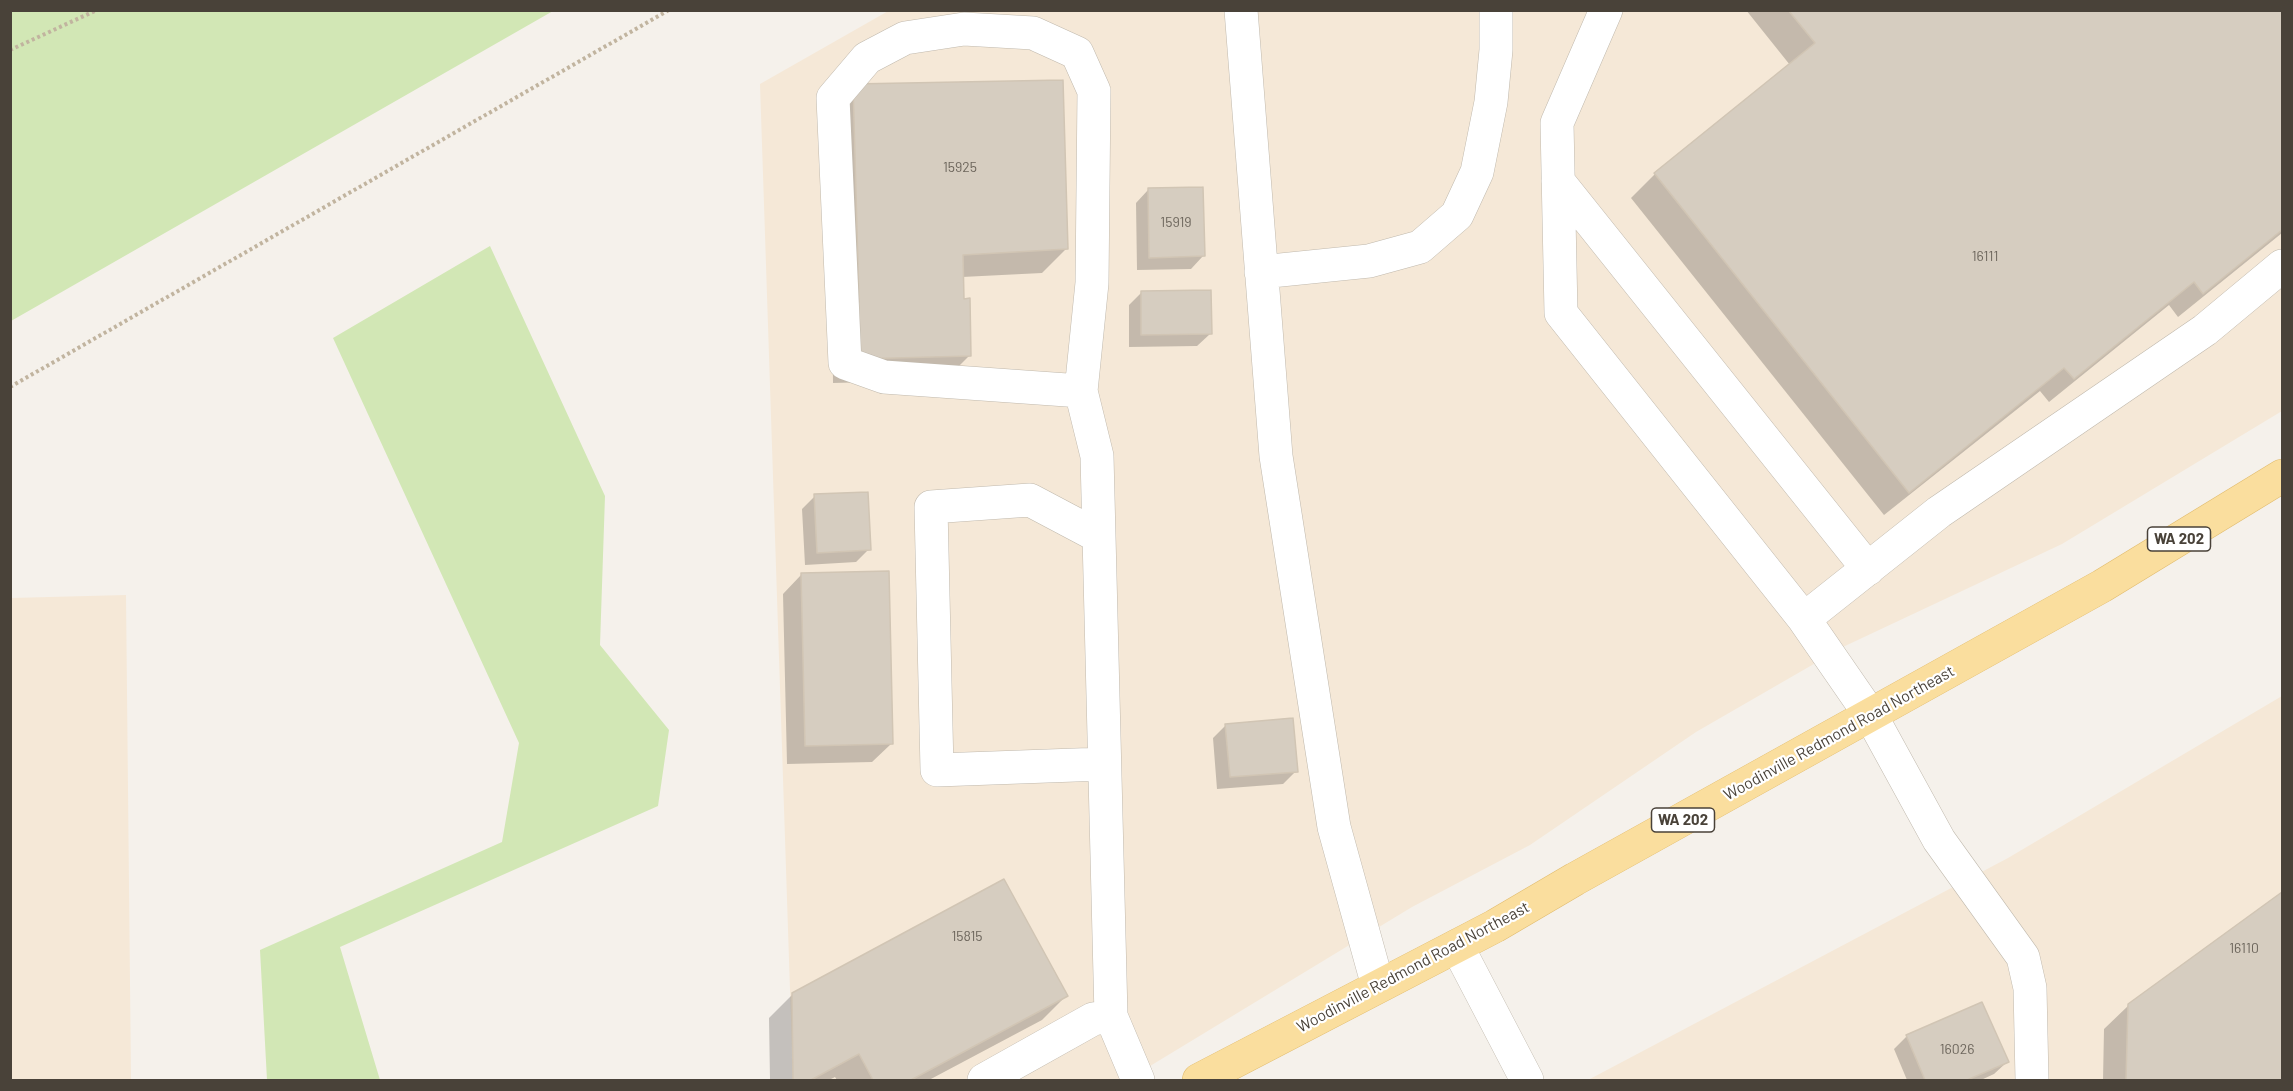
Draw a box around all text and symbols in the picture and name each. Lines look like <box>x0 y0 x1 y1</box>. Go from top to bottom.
house number: 15925 <box>943 159 977 175</box>
house number: 15919 <box>1160 214 1192 230</box>
house number: 16111 <box>1972 248 1998 264</box>
road number: WA 202 <box>2148 527 2210 551</box>
street label: Woodinville Redmond Road Northeast <box>1720 661 1958 805</box>
road number: WA 202 <box>1652 808 1714 832</box>
street label: Woodinville Redmond Road Northeast <box>1293 897 1533 1037</box>
house number: 15815 <box>951 928 983 944</box>
house number: 16110 <box>2229 940 2259 956</box>
house number: 16026 <box>1940 1041 1974 1057</box>

